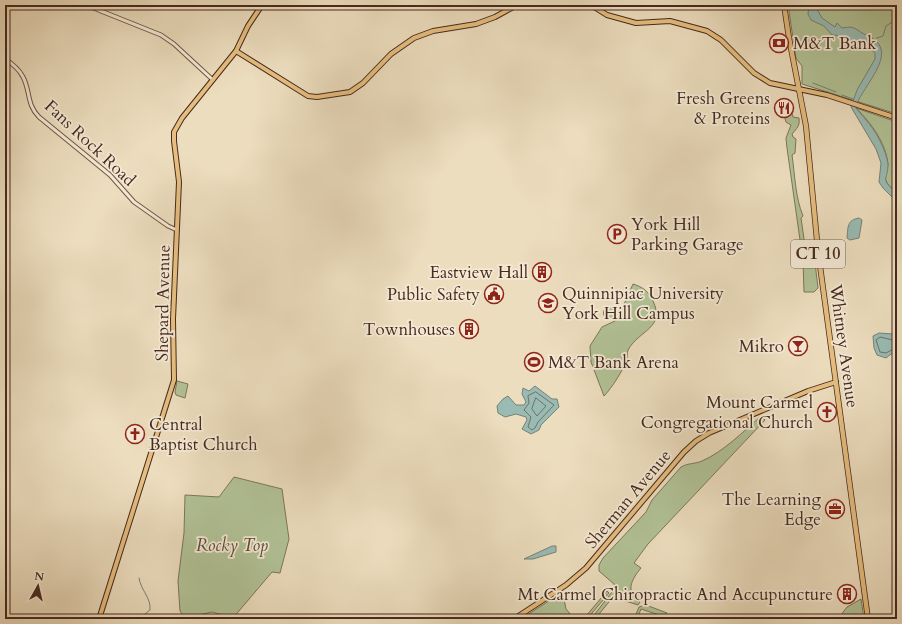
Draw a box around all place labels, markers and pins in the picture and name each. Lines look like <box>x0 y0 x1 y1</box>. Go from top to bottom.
bank icon: M&T Bank <box>768 32 790 54</box>
place label: M&T Bank <box>793 32 877 55</box>
place label: Fresh Greens & Proteins <box>676 87 770 130</box>
restaurant icon: Fresh Greens & Proteins <box>773 97 795 119</box>
place label: York Hill Parking Garage <box>631 213 744 256</box>
parking icon: York Hill Parking Garage <box>606 223 628 245</box>
place label: Eastview Hall <box>430 261 529 284</box>
building icon: Eastview Hall <box>531 261 553 283</box>
place label: Quinnipiac University York Hill Campus <box>562 282 724 325</box>
place label: Public Safety <box>387 283 480 306</box>
public building icon: Public Safety <box>483 283 505 305</box>
school or university icon: Quinnipiac University York Hill Campus <box>537 292 559 314</box>
place label: Townhouses <box>363 318 455 341</box>
building icon: Townhouses <box>458 318 480 340</box>
place label: Mikro <box>739 335 784 358</box>
bar icon: Mikro <box>787 335 809 357</box>
sports icon: M&T Bank Arena <box>523 351 545 373</box>
place label: M&T Bank Arena <box>548 351 680 374</box>
place label: Mount Carmel Congregational Church <box>641 391 814 434</box>
church icon: Mount Carmel Congregational Church <box>816 401 838 423</box>
place label: Central Baptist Church <box>149 413 258 456</box>
church icon: Central Baptist Church <box>124 423 146 445</box>
place label: The Learning Edge <box>722 488 821 531</box>
office icon: The Learning Edge <box>824 498 846 520</box>
place label: Mt Carmel Chiropractic And Accupuncture <box>517 583 833 606</box>
building icon: Mt Carmel Chiropractic And Accupuncture <box>836 583 858 605</box>

